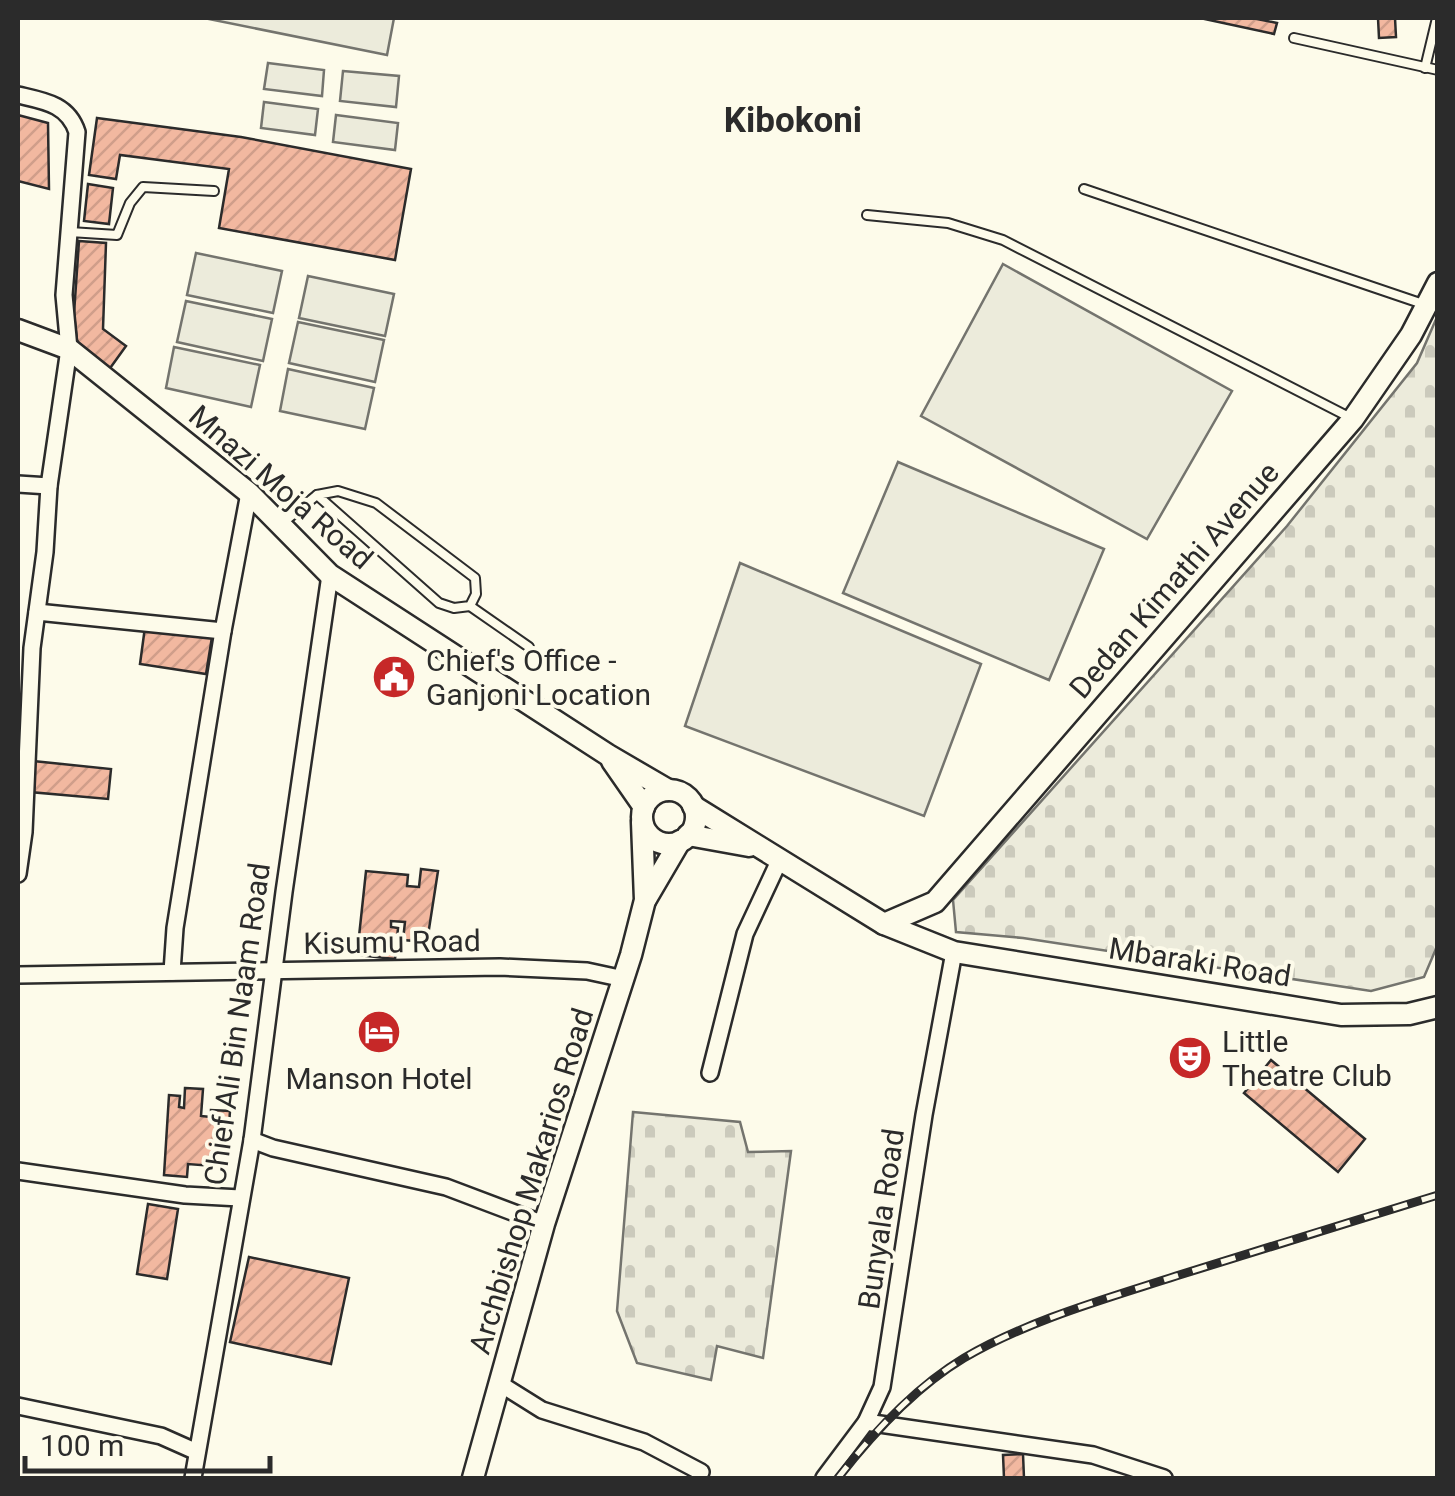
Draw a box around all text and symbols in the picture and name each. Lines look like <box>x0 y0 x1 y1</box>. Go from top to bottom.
district label: Kibokoni <box>724 100 862 141</box>
street label: Mnazi Moja Road <box>182 398 380 576</box>
street label: Dedan Kimathi Avenue <box>1062 455 1286 705</box>
place label: Chief's Office - Ganjoni Location <box>426 643 651 712</box>
public building icon: Chief's Office - Ganjoni Location <box>371 654 417 700</box>
street label: Chief Ali Bin Naam Road <box>197 860 277 1188</box>
street label: Kisumu Road <box>303 923 481 961</box>
street label: Mbaraki Road <box>1106 930 1294 994</box>
street label: Archbishop Makarios Road <box>462 1004 600 1358</box>
hotel icon: Manson Hotel <box>356 1009 402 1055</box>
place label: Little Theatre Club <box>1222 1024 1392 1093</box>
theatre icon: Little Theatre Club <box>1167 1035 1213 1081</box>
place label: Manson Hotel <box>285 1061 473 1096</box>
street label: Bunyala Road <box>851 1126 911 1312</box>
scale bar <box>25 1411 270 1473</box>
text: 100 m <box>40 1428 124 1463</box>

